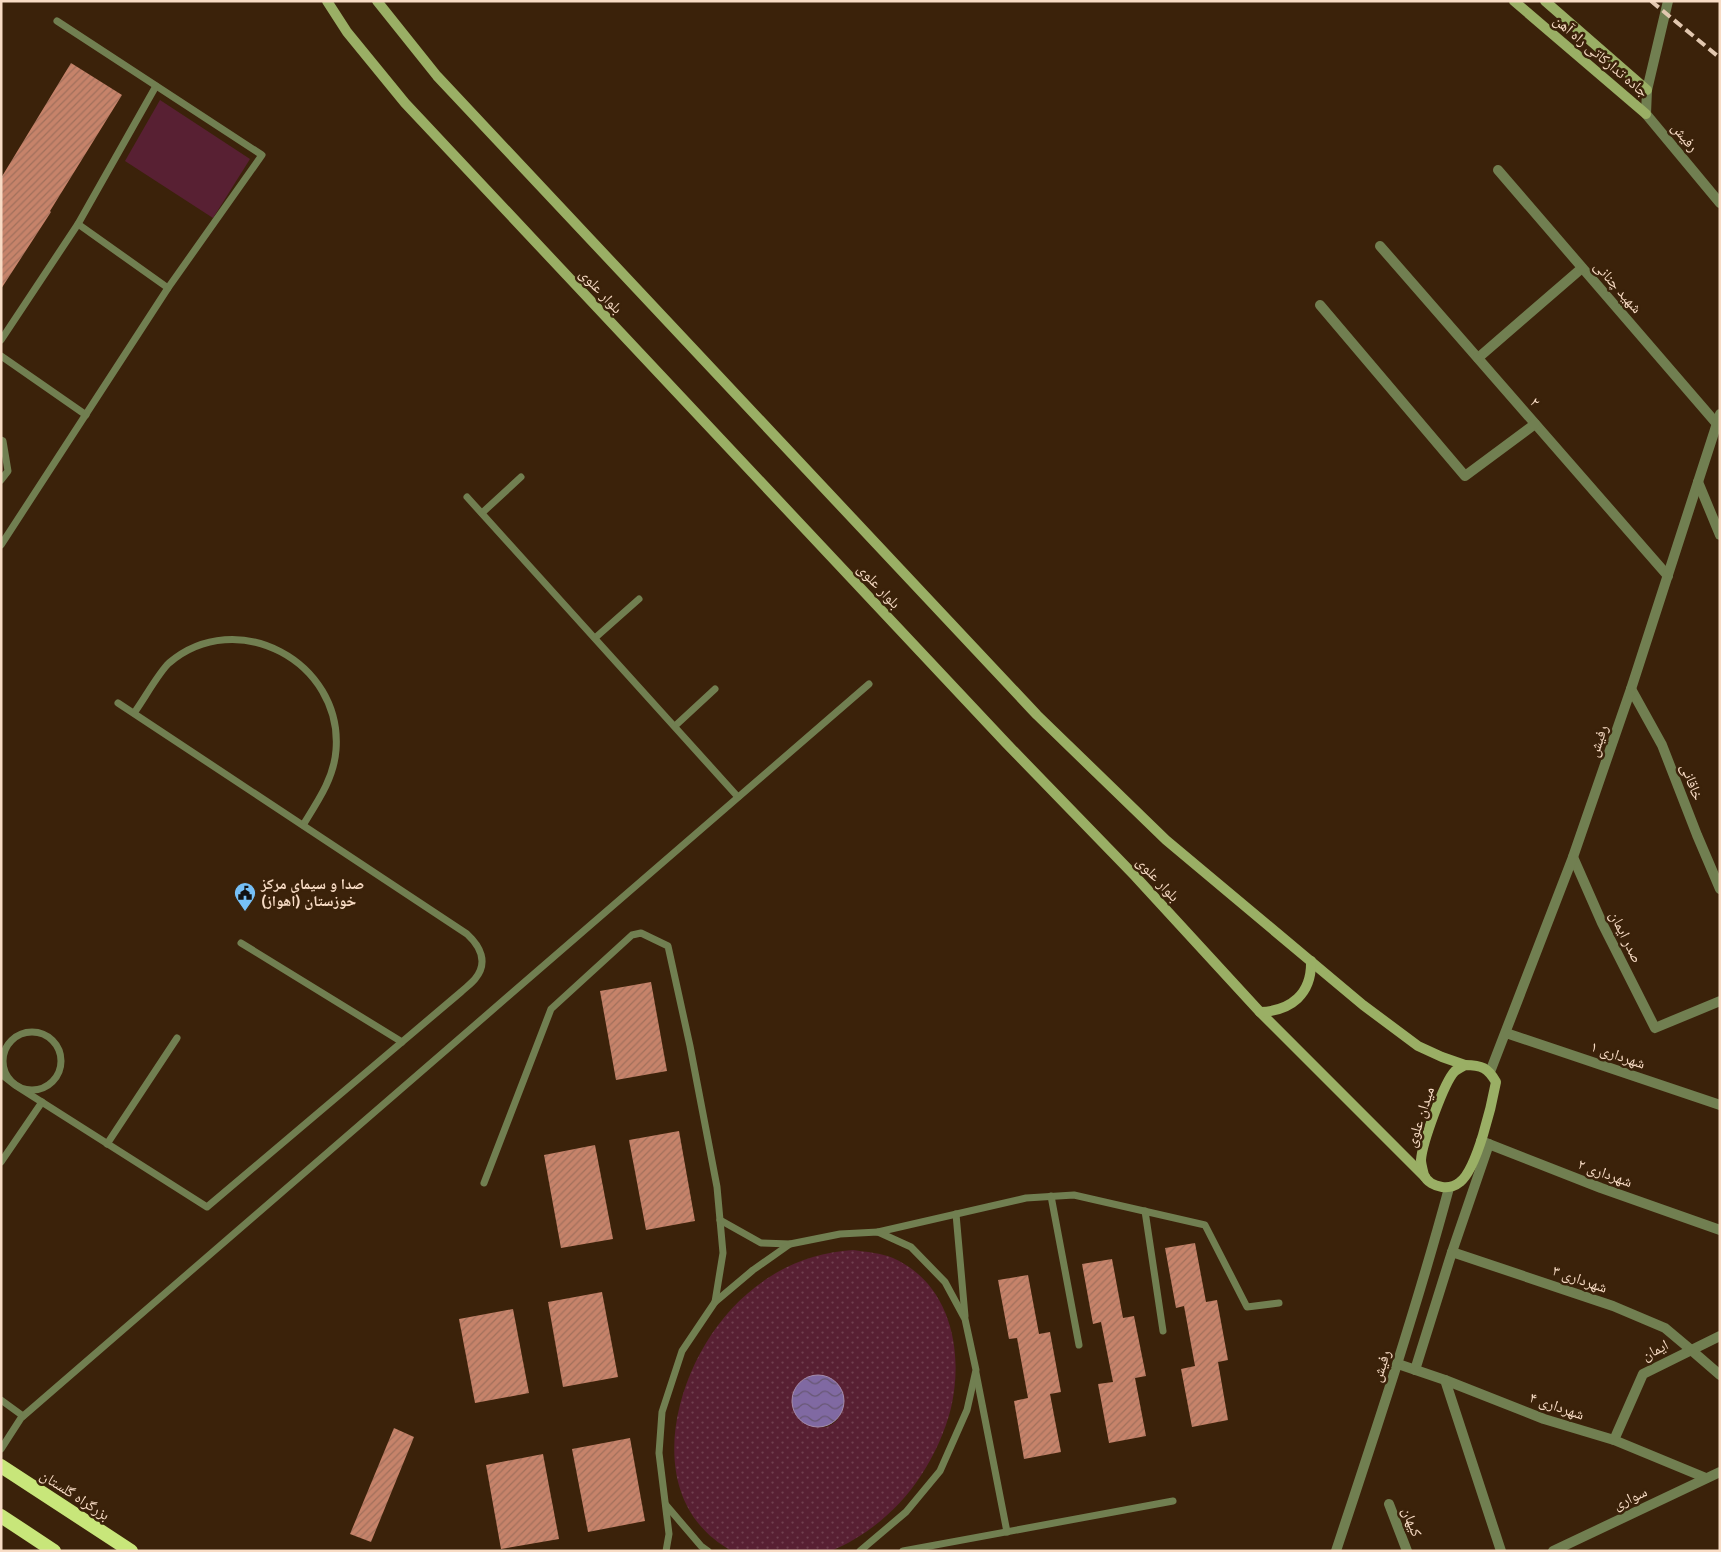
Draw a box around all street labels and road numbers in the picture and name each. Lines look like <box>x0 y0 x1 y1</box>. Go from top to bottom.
street label: جاده تدارکاتی راه آهن <box>1549 11 1653 102</box>
street label: رفیش <box>1667 119 1702 156</box>
street label: شهید چنانی <box>1590 257 1646 318</box>
street label: بلوار علوی <box>575 265 626 318</box>
street label: ۲ <box>1527 394 1544 410</box>
street label: بلوار علوی <box>853 560 904 613</box>
street label: رفیش <box>1584 722 1613 760</box>
street label: خاقانی <box>1676 761 1707 804</box>
street label: بلوار علوی <box>1132 853 1183 906</box>
street label: صدر ایمان <box>1605 908 1646 966</box>
street label: شهرداری ۱ <box>1588 1037 1648 1074</box>
street label: میدان علوی <box>1402 1084 1439 1150</box>
street label: شهرداری ۲ <box>1575 1155 1635 1192</box>
street label: شهرداری ۳ <box>1550 1261 1610 1298</box>
street label: ایمان <box>1639 1336 1672 1365</box>
street label: رفیش <box>1367 1347 1396 1385</box>
street label: شهرداری ۴ <box>1527 1388 1587 1425</box>
street label: بزرگراه گلستان <box>36 1466 113 1525</box>
street label: سواری <box>1610 1482 1650 1515</box>
street label: کیهان <box>1397 1505 1426 1540</box>

